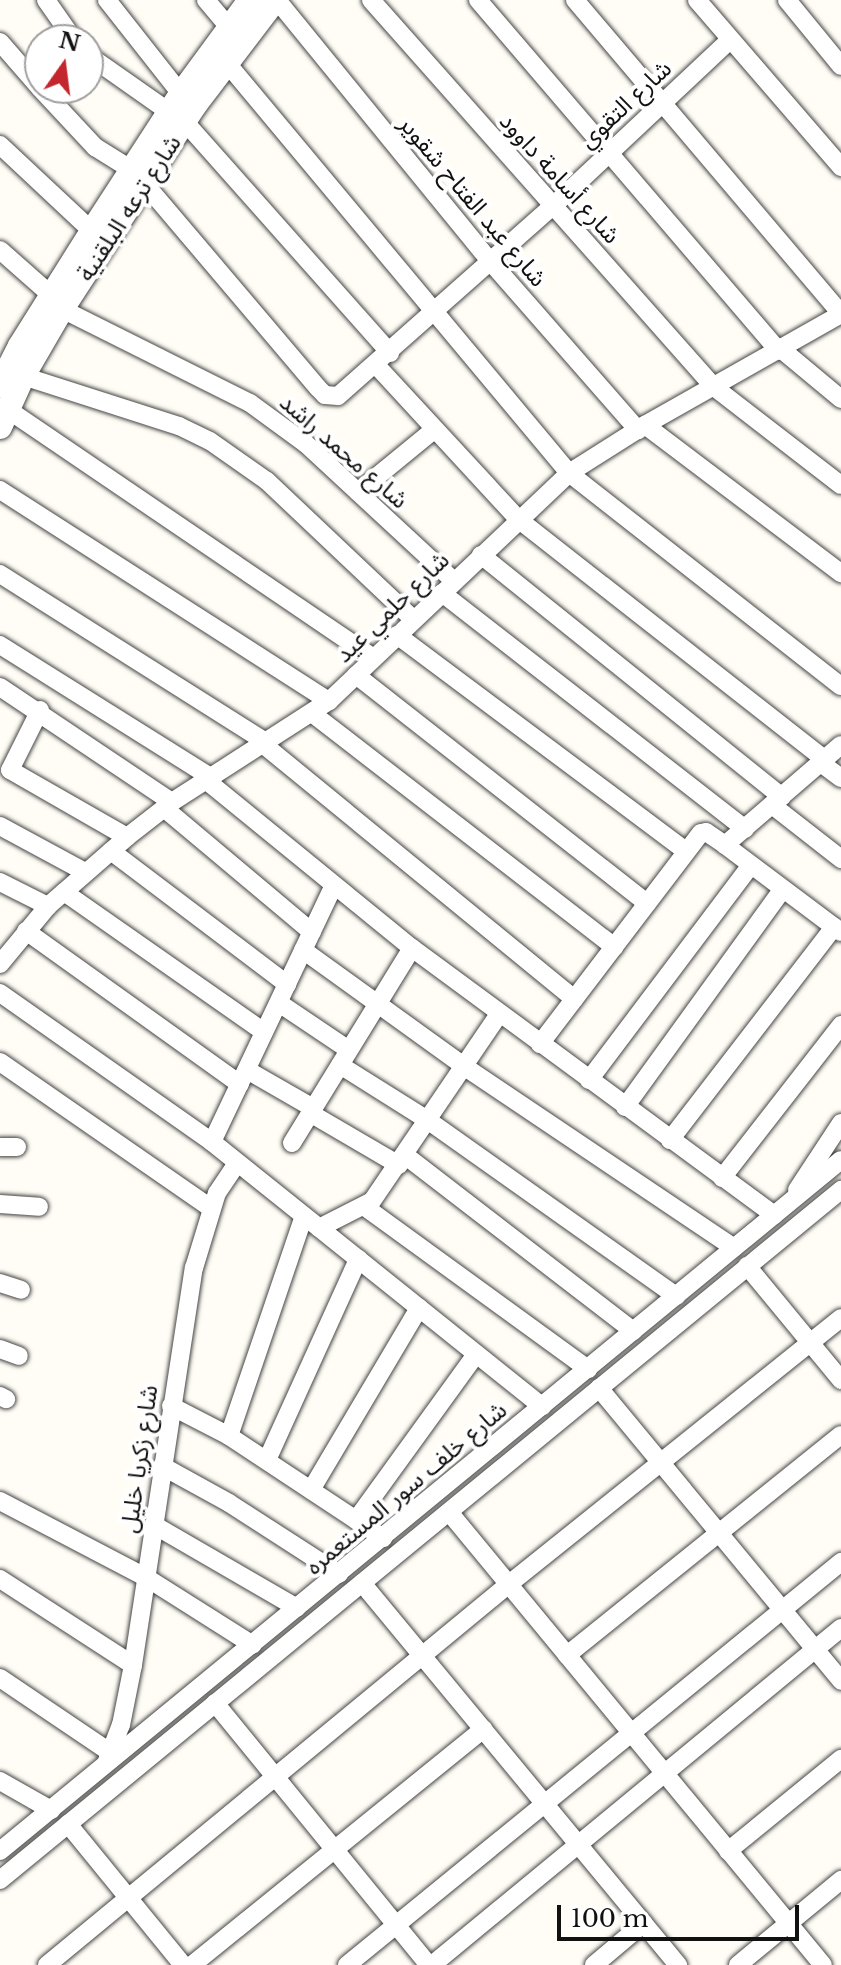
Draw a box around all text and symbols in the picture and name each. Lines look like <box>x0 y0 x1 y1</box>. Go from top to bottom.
north arrow <box>24 24 104 104</box>
text: N <box>56 27 83 58</box>
street label: شارع التقوي <box>573 54 677 154</box>
street label: شارع أسامة داوود <box>494 107 626 249</box>
street label: شارع عبد الفتاح شقوير <box>393 110 553 292</box>
street label: شارع ترعه البلقنية <box>71 130 187 286</box>
street label: شارع محمد راشد <box>274 387 414 515</box>
street label: شارع حلمي عيد <box>329 546 455 668</box>
street label: شارع زكريا خليل <box>114 1383 164 1535</box>
street label: شارع خلف سور المستعمره <box>299 1395 513 1581</box>
scale bar <box>561 1889 803 1939</box>
text: 100 m <box>571 1904 649 1933</box>

